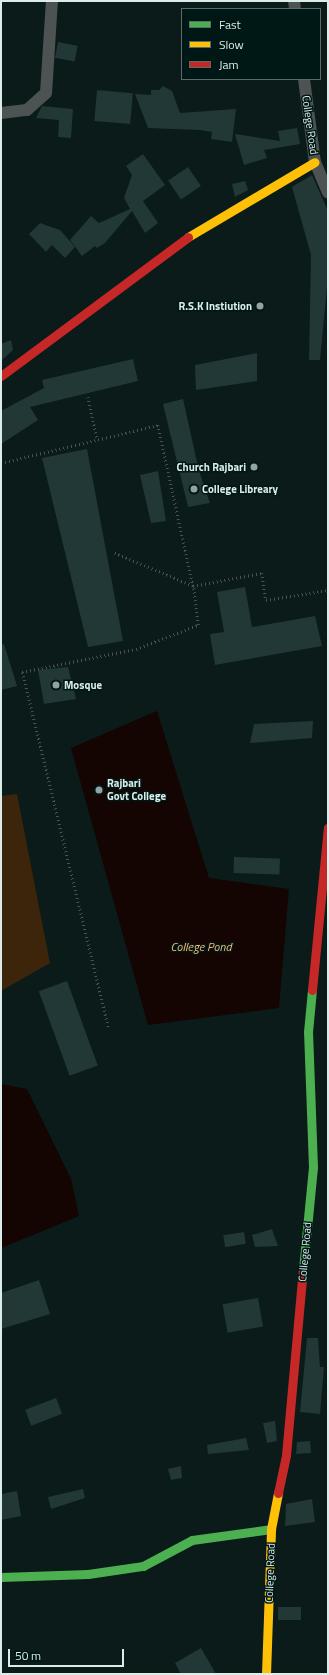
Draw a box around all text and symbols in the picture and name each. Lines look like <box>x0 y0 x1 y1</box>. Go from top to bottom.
legend <box>181 8 321 80</box>
text: Fast <box>219 15 241 34</box>
text: Slow <box>219 35 244 54</box>
text: Jam <box>219 55 239 74</box>
street label: College Road <box>299 94 321 156</box>
place label: R.S.K Instiution <box>178 299 252 313</box>
marker: R.S.K Instiution <box>255 301 265 311</box>
place label: Church Rajbari <box>177 460 246 474</box>
marker: Church Rajbari <box>249 462 259 472</box>
place label: College Libreary <box>202 482 278 496</box>
marker: College Libreary <box>189 484 199 494</box>
place label: Mosque <box>64 678 102 692</box>
marker: Mosque <box>51 680 61 690</box>
place label: Rajbari Govt College <box>107 777 166 803</box>
marker: Rajbari Govt College <box>94 785 104 795</box>
water label: College Pond <box>171 940 231 954</box>
street label: College Road <box>296 1222 314 1282</box>
street label: College Road <box>262 1543 278 1603</box>
scale bar <box>10 1641 126 1667</box>
text: 50 m <box>15 1646 41 1665</box>

